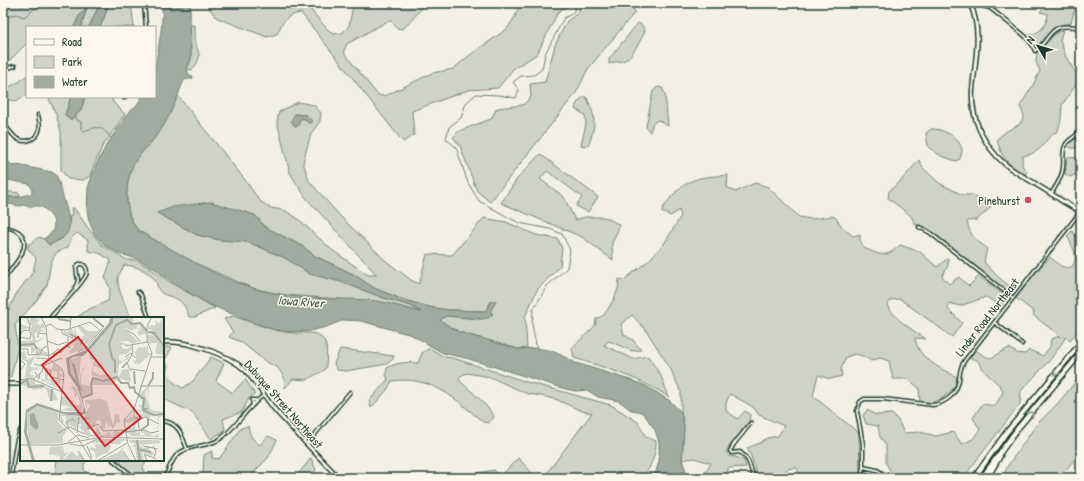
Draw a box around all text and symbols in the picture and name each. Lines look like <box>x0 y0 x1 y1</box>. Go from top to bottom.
legend <box>26 26 156 98</box>
north arrow <box>1018 26 1058 66</box>
text: Road <box>62 33 82 50</box>
text: N <box>1023 33 1038 46</box>
text: Park <box>62 53 82 70</box>
text: Water <box>62 73 88 90</box>
place label: Pinehurst <box>978 192 1021 209</box>
marker: Pinehurst <box>1023 195 1033 205</box>
street label: Linder Road Northeast <box>951 274 1024 360</box>
water label: Iowa River <box>277 290 327 312</box>
inset map <box>20 317 164 461</box>
street label: Dubuque Street Northeast <box>241 356 328 453</box>
one-way arrow <box>1054 368 1061 375</box>
one-way arrow <box>1026 411 1033 418</box>

